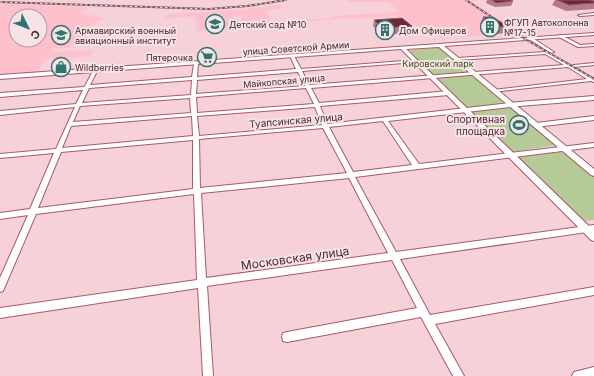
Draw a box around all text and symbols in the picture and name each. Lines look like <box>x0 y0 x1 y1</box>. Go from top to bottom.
north arrow <box>8 8 48 48</box>
school or university icon: Детский сад №10 <box>204 13 226 35</box>
building icon: ФГУП Автоколонна №17-15 <box>479 16 501 38</box>
place label: ФГУП Автоколонна №17-15 <box>504 17 589 38</box>
place label: Детский сад №10 <box>229 19 307 30</box>
building icon: Дом Офицеров <box>374 19 396 41</box>
school or university icon: Армавирский военный авиационный институт <box>50 24 72 46</box>
place label: Армавирский военный авиационный институт <box>75 25 177 46</box>
place label: Дом Офицеров <box>399 25 466 36</box>
text: С <box>27 27 43 43</box>
street label: улица Советской Армии <box>242 39 350 57</box>
supermarket icon: Пятерочка <box>196 46 218 68</box>
place label: Пятерочка <box>146 52 193 63</box>
shop icon: Wildberries <box>50 56 72 78</box>
park label: Кировский парк <box>402 58 474 69</box>
place label: Wildberries <box>75 62 124 73</box>
street label: Майкопская улица <box>243 72 325 90</box>
street label: Туапсинская улица <box>249 110 343 130</box>
place label: Спортивная площадка <box>446 113 505 137</box>
sports icon: Спортивная площадка <box>508 114 530 136</box>
street label: Московская улица <box>240 243 350 273</box>

